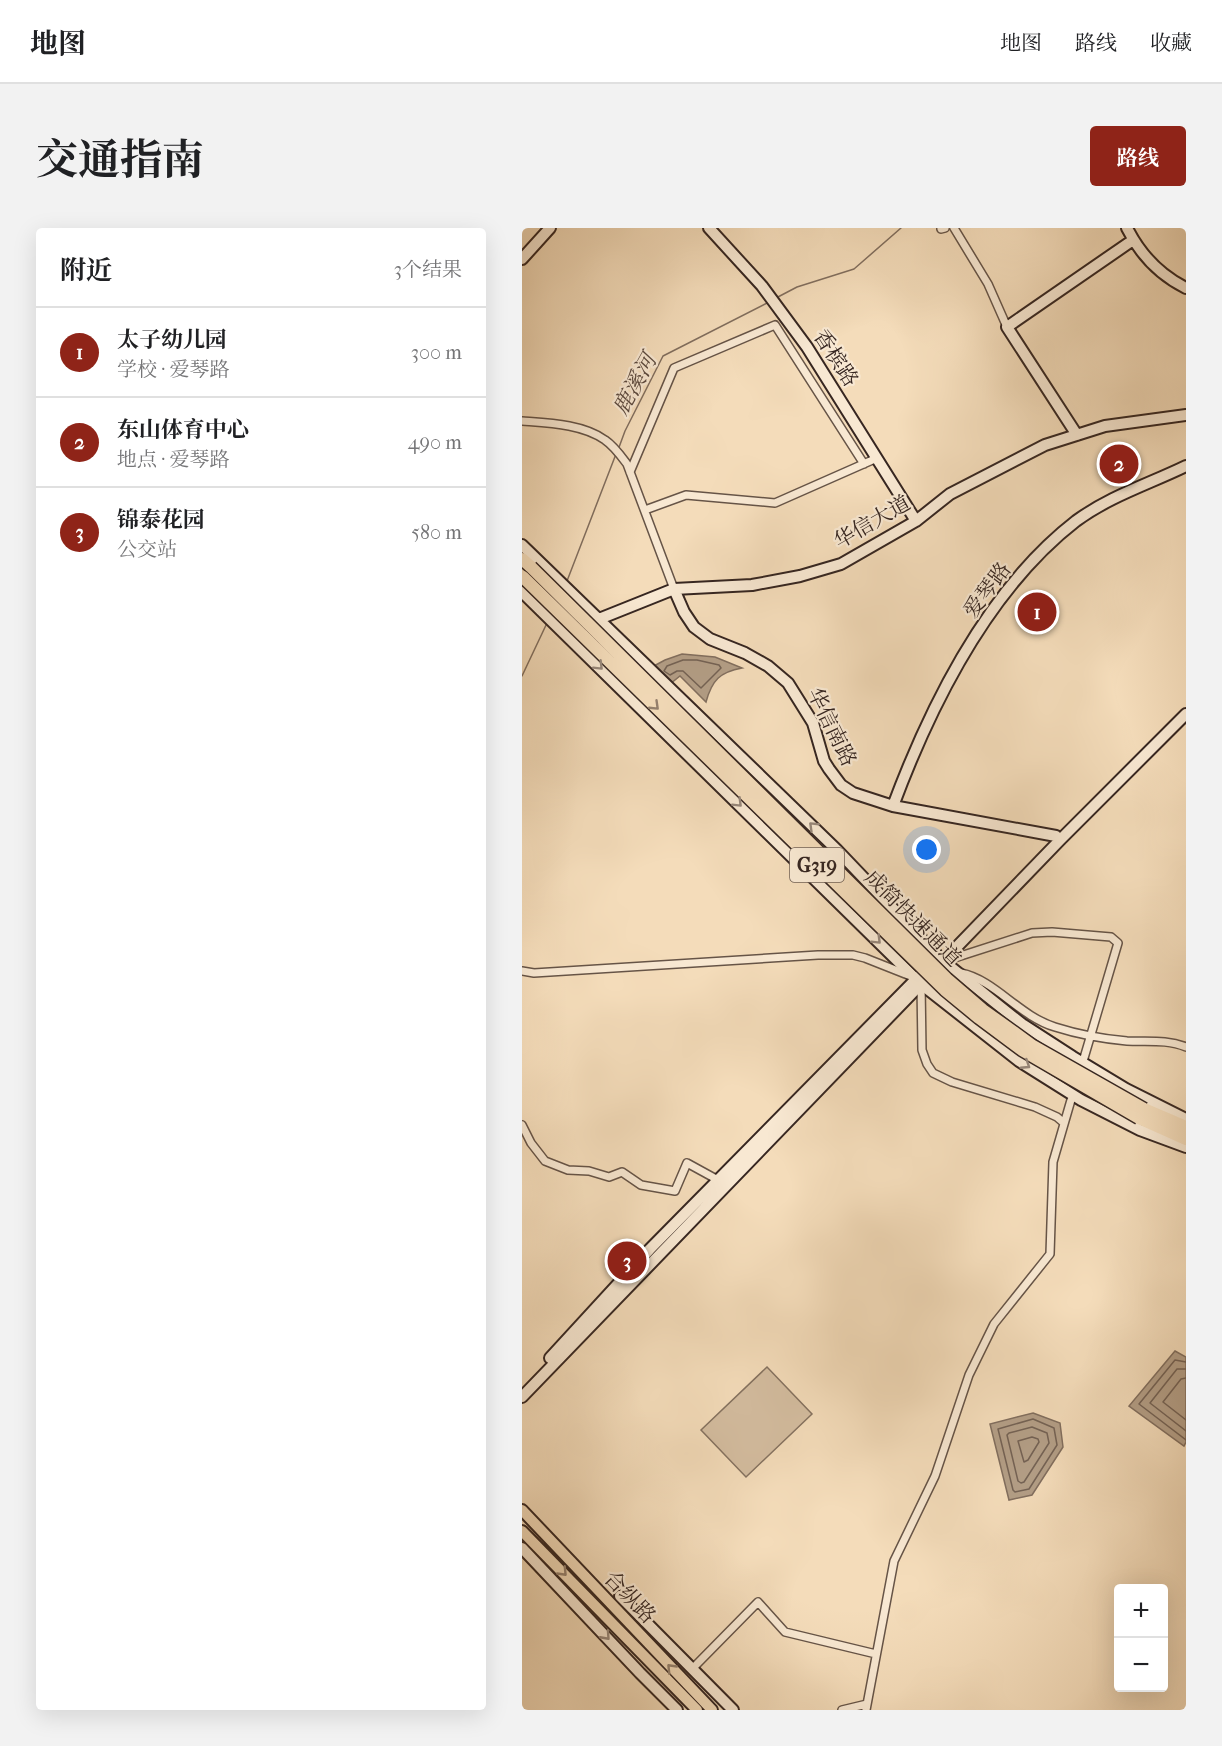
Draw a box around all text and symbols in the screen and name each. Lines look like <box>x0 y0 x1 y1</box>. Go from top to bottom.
text: 地图 <box>30 27 86 60</box>
text: 地图 <box>1000 31 1042 55</box>
text: 路线 <box>1075 31 1117 55</box>
text: 收藏 <box>1150 31 1192 55</box>
button: 路线 <box>1090 126 1186 186</box>
text: 交通指南 <box>36 136 204 185</box>
text: 附近 <box>60 255 112 286</box>
text: 3个结果 <box>394 258 462 281</box>
street label: 香槟路 <box>809 325 863 391</box>
text: 太子幼儿园 <box>117 327 227 353</box>
text: 1 <box>76 341 83 364</box>
text: 300 m <box>411 341 462 364</box>
water label: 鹿溪河 <box>608 346 664 420</box>
text: 学校 · 爱琴路 <box>117 358 230 381</box>
text: 东山体育中心 <box>117 417 249 443</box>
text: 2 <box>74 431 85 454</box>
text: 490 m <box>408 431 462 454</box>
pin: 2 <box>1100 442 1138 486</box>
text: 地点 · 爱琴路 <box>117 448 230 471</box>
street label: 华信大道 <box>830 491 914 553</box>
text: 锦泰花园 <box>117 507 205 533</box>
text: 3 <box>75 521 84 544</box>
text: 580 m <box>411 521 462 544</box>
text: 公交站 <box>117 538 177 561</box>
street label: 爱琴路 <box>958 558 1016 622</box>
pin: 1 <box>1018 590 1056 634</box>
one-way arrow <box>591 659 602 670</box>
street label: 华信南路 <box>803 684 861 770</box>
one-way arrow <box>648 699 658 710</box>
one-way arrow <box>730 796 741 807</box>
one-way arrow <box>809 822 819 833</box>
your location <box>912 835 941 864</box>
road number: G319 <box>790 848 844 882</box>
street label: 成简快速通道 <box>860 865 966 971</box>
one-way arrow <box>870 933 880 944</box>
one-way arrow <box>1019 1058 1030 1069</box>
pin: 3 <box>608 1238 646 1284</box>
one-way arrow <box>556 1566 567 1576</box>
street label: 合纵路 <box>599 1566 661 1628</box>
map controls <box>1114 1584 1168 1692</box>
button: + <box>1114 1584 1168 1638</box>
one-way arrow <box>599 1629 610 1640</box>
button: − <box>1114 1638 1168 1692</box>
one-way arrow <box>667 1664 678 1675</box>

